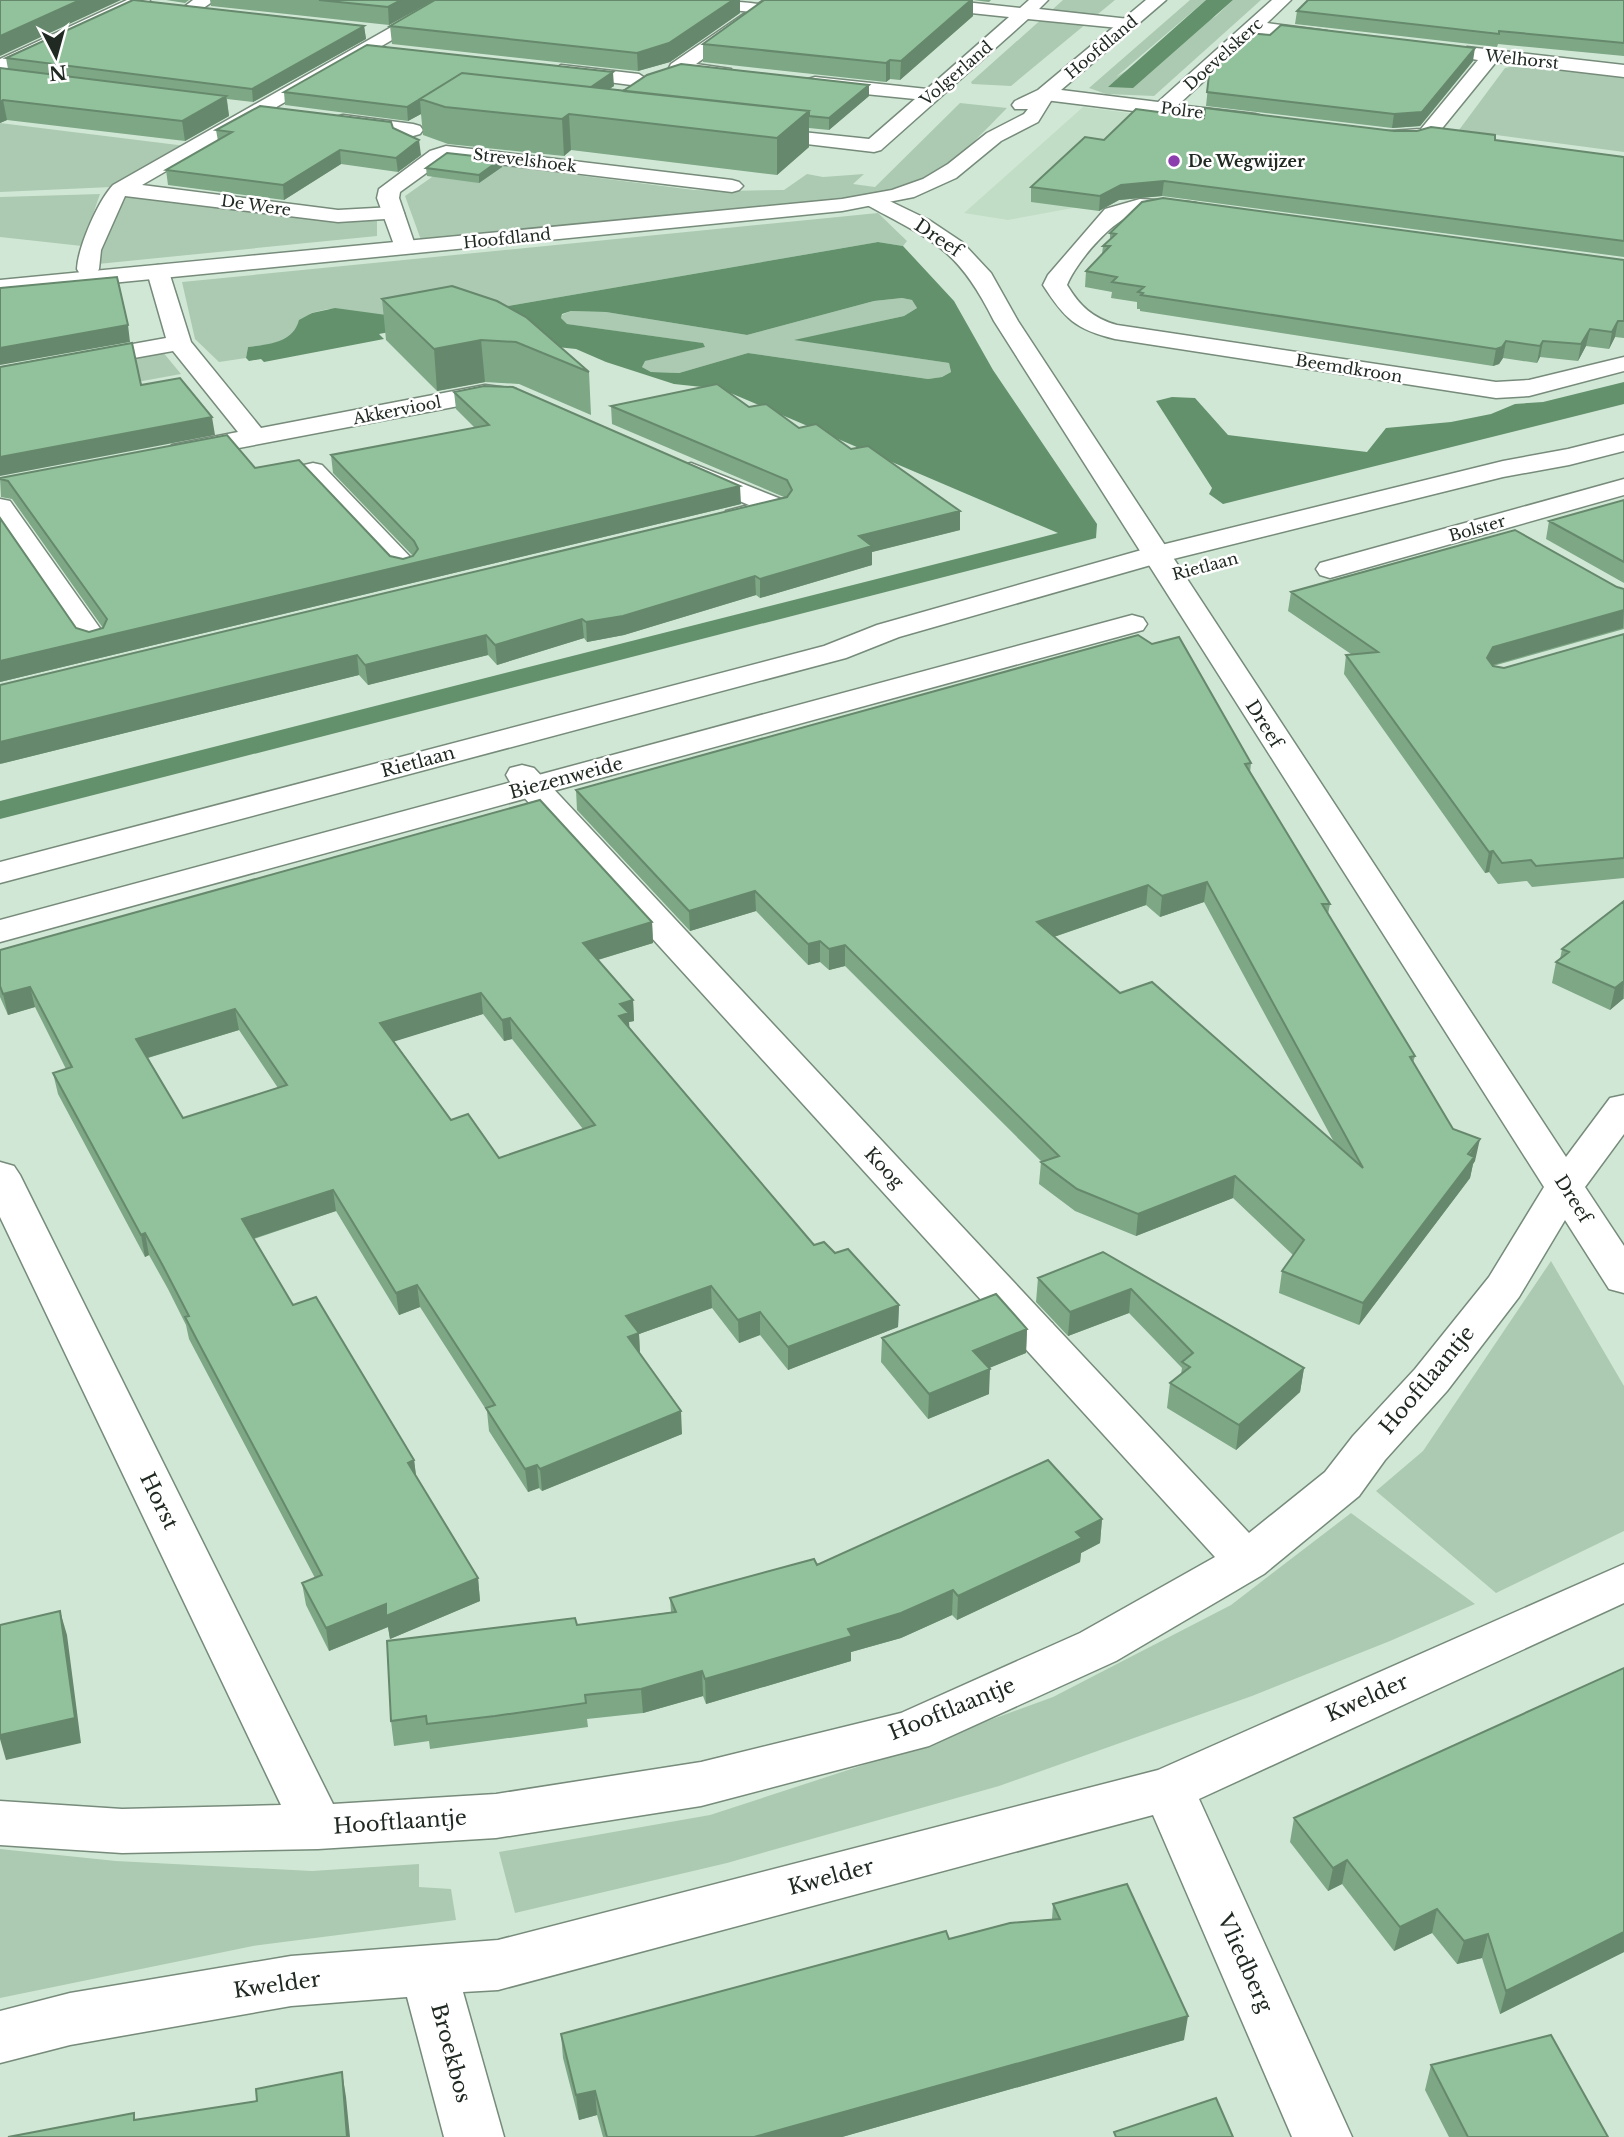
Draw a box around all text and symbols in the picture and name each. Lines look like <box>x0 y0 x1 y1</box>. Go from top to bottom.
street label: Hoofdland <box>1061 11 1141 83</box>
street label: Doevelskerc <box>1179 13 1267 95</box>
north arrow <box>21 21 91 91</box>
street label: Volgerland <box>915 36 996 110</box>
street label: Welhorst <box>1483 45 1560 73</box>
text: N <box>48 60 68 85</box>
street label: Polre <box>1160 97 1204 123</box>
street label: Strevelshoek <box>472 144 578 176</box>
place label: De Wegwijzer <box>1188 151 1305 171</box>
marker: De Wegwijzer <box>1166 153 1182 169</box>
street label: De Were <box>220 190 292 220</box>
street label: Dreef <box>910 214 968 263</box>
street label: Hoofdland <box>462 223 552 253</box>
street label: Beemdkroon <box>1294 350 1404 386</box>
street label: Akkerviool <box>350 392 443 429</box>
street label: Bolster <box>1446 510 1508 546</box>
street label: Rietlaan <box>1170 548 1240 584</box>
street label: Dreef <box>1241 696 1289 754</box>
street label: Rietlaan <box>379 742 457 782</box>
street label: Biezenweide <box>507 752 625 804</box>
street label: Koog <box>860 1143 909 1193</box>
street label: Dreef <box>1550 1171 1598 1229</box>
street label: Hooftlaantje <box>1374 1320 1480 1440</box>
street label: Horst <box>134 1468 184 1534</box>
street label: Kwelder <box>1322 1668 1412 1728</box>
street label: Hooftlaantje <box>885 1672 1019 1746</box>
street label: Hooftlaantje <box>332 1804 468 1840</box>
street label: Kwelder <box>785 1853 877 1901</box>
street label: Vliedberg <box>1211 1909 1278 2017</box>
street label: Kwelder <box>232 1966 322 2004</box>
street label: Broekbos <box>425 2001 477 2105</box>

